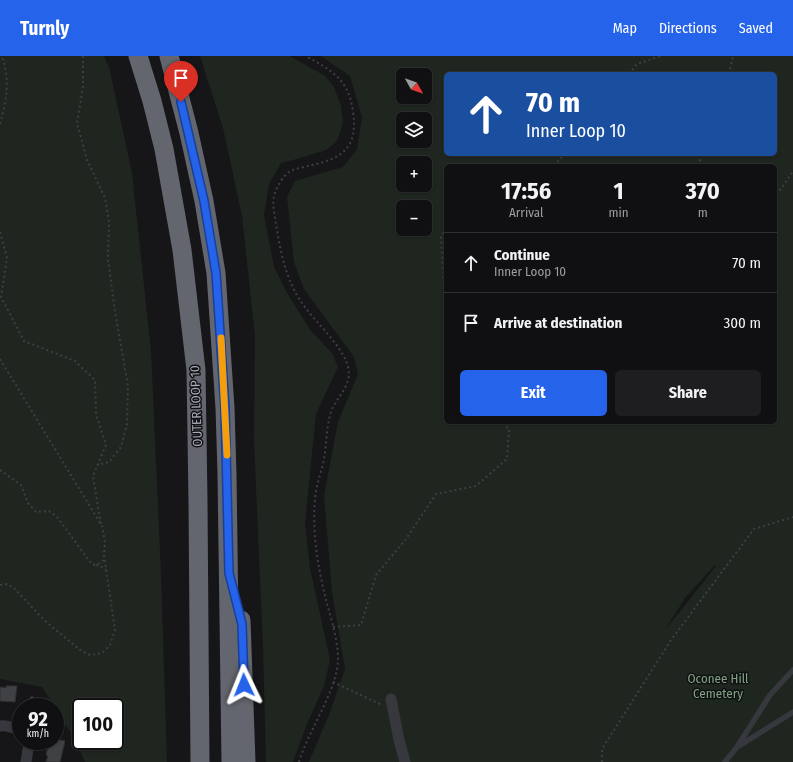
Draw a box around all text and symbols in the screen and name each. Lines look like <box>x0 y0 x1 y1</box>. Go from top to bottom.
text: Turnly <box>20 17 69 40</box>
text: Map <box>613 20 637 37</box>
text: Directions <box>659 20 717 37</box>
text: Saved <box>739 20 773 37</box>
pin <box>164 61 198 102</box>
icon: arrive <box>170 67 192 89</box>
north arrow <box>396 68 432 104</box>
map controls <box>396 68 432 236</box>
text: 70 m <box>526 86 580 119</box>
icon: ahead <box>460 88 512 140</box>
button: layers <box>396 112 432 148</box>
text: Inner Loop 10 <box>526 120 626 142</box>
button: + <box>396 156 432 192</box>
text: 17:56 <box>501 177 551 205</box>
text: 1 <box>613 177 624 205</box>
text: 370 <box>686 177 720 205</box>
button: − <box>396 200 432 236</box>
text: Arrival <box>509 205 543 220</box>
text: min <box>608 205 629 220</box>
text: m <box>698 205 708 220</box>
text: Continue <box>494 246 550 264</box>
icon: ahead <box>460 252 482 274</box>
text: 70 m <box>732 254 761 272</box>
text: Inner Loop 10 <box>494 264 566 279</box>
icon: arrive <box>460 312 482 334</box>
text: Arrive at destination <box>494 314 622 332</box>
text: 300 m <box>724 314 761 332</box>
street label: OUTER LOOP 10 <box>187 365 205 447</box>
button: Exit <box>460 370 607 416</box>
button: Share <box>615 370 761 416</box>
position arrow <box>223 664 265 706</box>
park label: Oconee Hill Cemetery <box>687 671 749 701</box>
speed limit sign: 100 <box>72 698 124 750</box>
text: 92 <box>28 707 48 731</box>
text: km/h <box>27 728 49 740</box>

